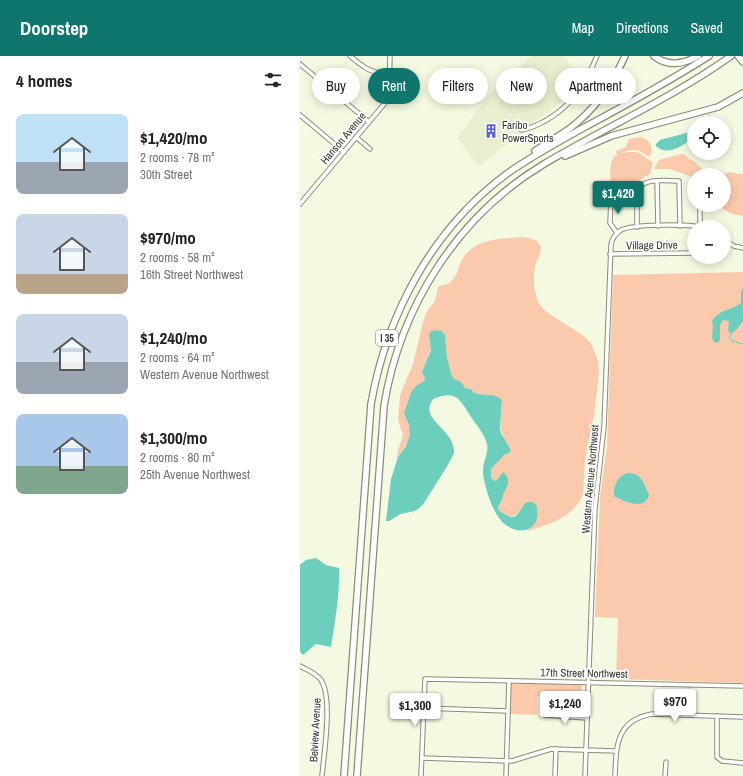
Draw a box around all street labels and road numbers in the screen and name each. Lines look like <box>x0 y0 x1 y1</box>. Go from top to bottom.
street label: Hanson Avenue <box>317 109 369 167</box>
street label: Village Drive <box>626 238 678 252</box>
road number: I 35 <box>376 330 398 346</box>
street label: Western Avenue Northwest <box>578 424 602 534</box>
street label: 17th Street Northwest <box>540 665 628 681</box>
street label: Belview Avenue <box>306 698 324 762</box>

